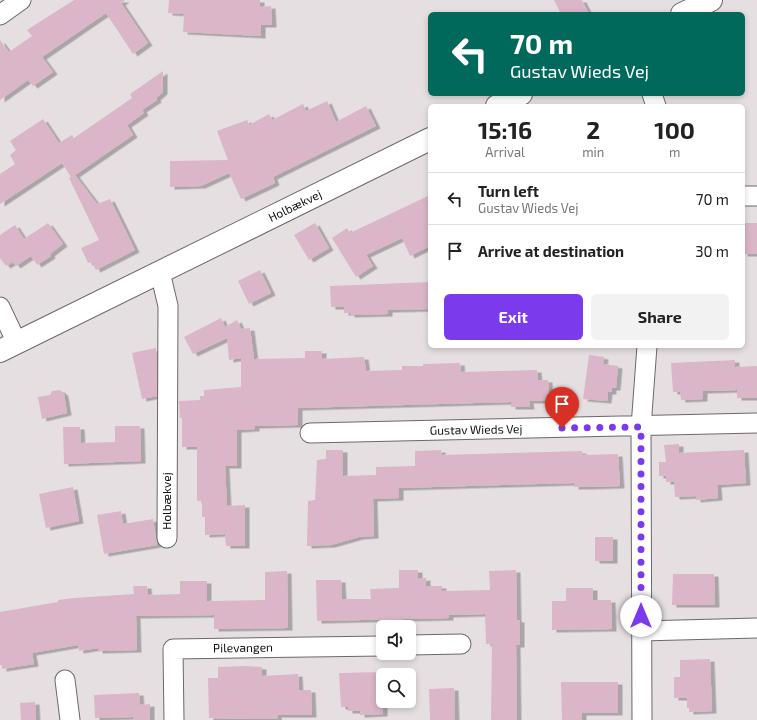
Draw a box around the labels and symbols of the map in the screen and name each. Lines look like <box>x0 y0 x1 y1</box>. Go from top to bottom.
street label: Holbækvej <box>266 186 324 225</box>
pin <box>545 387 579 428</box>
street label: Gustav Wieds Vej <box>430 421 522 438</box>
street label: Holbækvej <box>159 472 174 530</box>
position arrow <box>620 595 662 637</box>
street label: Pilevangen <box>213 639 273 655</box>

